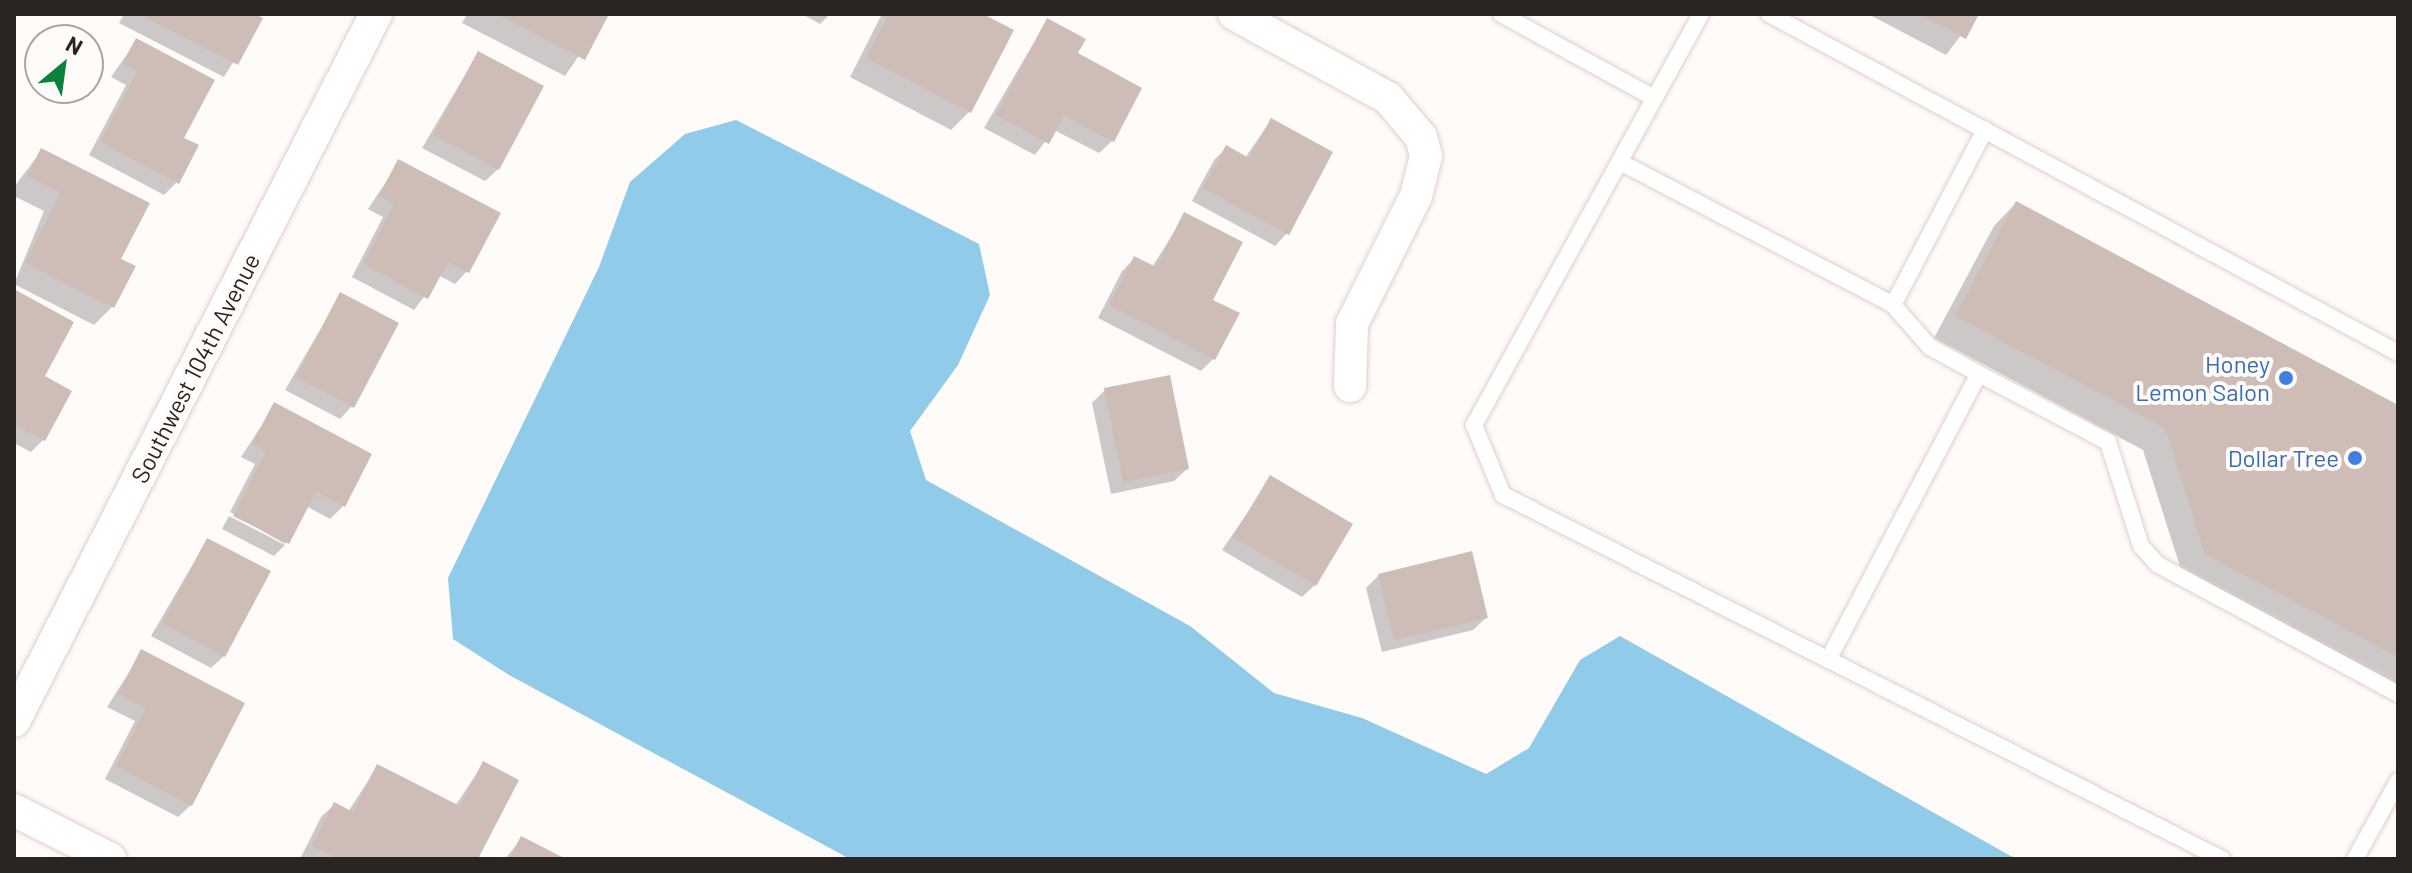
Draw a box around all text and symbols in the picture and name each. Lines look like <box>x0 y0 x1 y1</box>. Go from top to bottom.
north arrow <box>24 24 104 104</box>
text: N <box>62 30 87 60</box>
street label: Southwest 104th Avenue <box>125 248 265 488</box>
place label: Honey Lemon Salon <box>2135 350 2270 406</box>
marker: Honey Lemon Salon <box>2277 369 2295 387</box>
place label: Dollar Tree <box>2228 444 2339 472</box>
marker: Dollar Tree <box>2346 449 2364 467</box>

